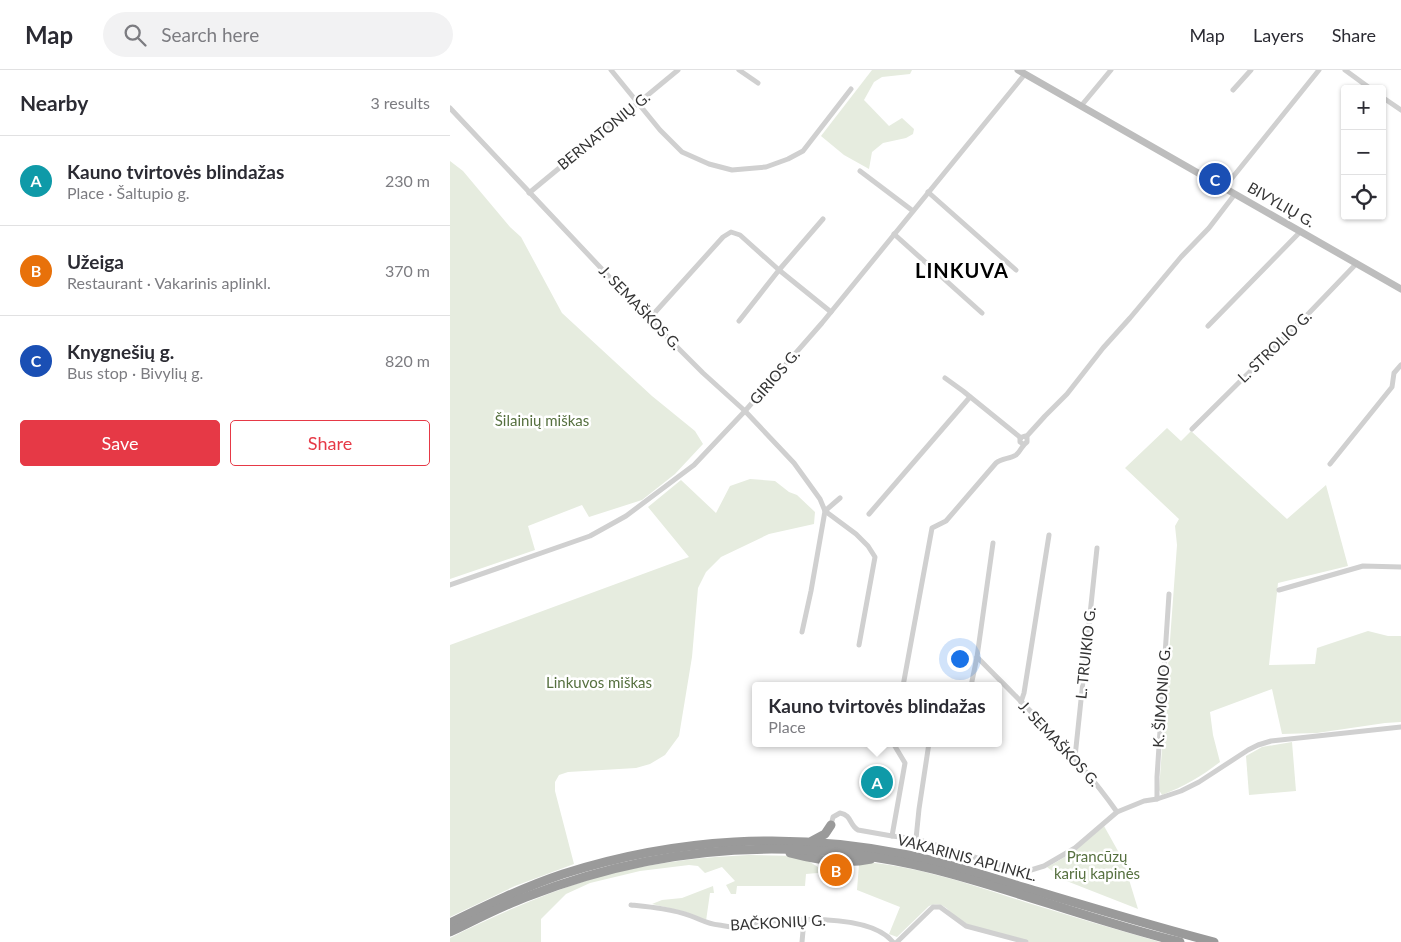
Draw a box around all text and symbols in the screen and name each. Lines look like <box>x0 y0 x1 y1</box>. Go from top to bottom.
search box <box>103 12 453 57</box>
text: Map <box>25 20 73 49</box>
icon: search <box>121 21 149 49</box>
text: Search here <box>161 23 259 46</box>
text: Map <box>1189 24 1225 46</box>
text: Layers <box>1253 24 1304 46</box>
text: Share <box>1332 24 1376 46</box>
map controls <box>1341 85 1386 220</box>
button: + <box>1341 85 1386 130</box>
street label: BERNATONIŲ G. <box>554 87 653 173</box>
text: Nearby <box>20 90 88 115</box>
text: 3 results <box>370 93 430 112</box>
button: − <box>1341 130 1386 175</box>
text: Kauno tvirtovės blindažas <box>67 160 284 183</box>
pin: C <box>1199 160 1231 198</box>
text: A <box>30 171 42 190</box>
text: 230 m <box>385 171 430 190</box>
button: locate <box>1341 175 1386 220</box>
street label: BIVYLIŲ G. <box>1245 178 1318 231</box>
text: Place · Šaltupio g. <box>67 183 190 202</box>
text: Užeiga <box>67 250 124 273</box>
district label: LINKUVA <box>915 258 1009 282</box>
text: B <box>31 261 41 280</box>
text: 370 m <box>385 261 430 280</box>
street label: J. SEMAŠKOS G. <box>596 261 686 353</box>
text: Restaurant · Vakarinis aplinkl. <box>67 273 271 292</box>
street label: L. STROLIO G. <box>1234 307 1315 386</box>
text: Knygnešių g. <box>67 340 174 363</box>
street label: GIRIOS G. <box>745 345 803 408</box>
text: C <box>31 351 41 370</box>
text: 820 m <box>385 351 430 370</box>
text: Bus stop · Bivylių g. <box>67 363 203 382</box>
park label: Šilainių miškas <box>495 411 589 429</box>
button: Save <box>20 420 220 466</box>
button: Share <box>230 420 430 466</box>
street label: L. TRUIKIO G. <box>1071 606 1099 700</box>
your location <box>947 646 973 672</box>
street label: K. ŠIMONIO G. <box>1148 646 1174 748</box>
park label: Linkuvos miškas <box>546 673 652 691</box>
popup <box>752 682 1002 747</box>
text: Kauno tvirtovės blindažas <box>768 694 986 717</box>
street label: J. SEMAŠKOS G. <box>1016 697 1104 790</box>
text: Place <box>768 717 806 736</box>
pin: A <box>861 763 893 801</box>
street label: VAKARINIS APLINKL. <box>895 830 1039 884</box>
park label: Prancūzų karių kapinės <box>1054 847 1140 882</box>
pin: B <box>820 851 852 889</box>
street label: BAČKONIŲ G. <box>730 911 826 933</box>

